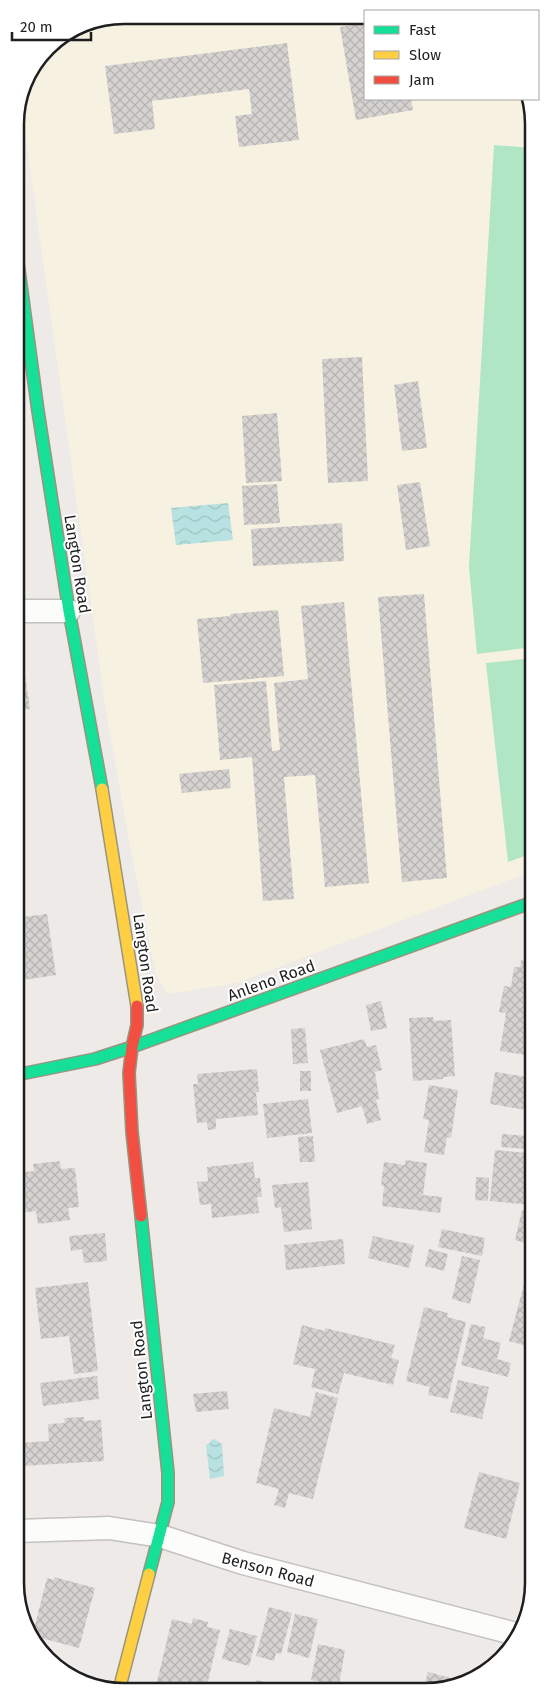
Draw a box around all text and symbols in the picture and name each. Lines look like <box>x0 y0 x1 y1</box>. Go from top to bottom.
scale bar <box>12 10 91 42</box>
legend <box>364 10 539 100</box>
text: 20 m <box>20 18 53 36</box>
text: Fast <box>409 21 436 39</box>
text: Slow <box>409 46 441 64</box>
text: Jam <box>409 71 435 89</box>
street label: Langton Road <box>60 513 95 615</box>
street label: Langton Road <box>129 912 162 1014</box>
street label: Anleno Road <box>225 956 318 1005</box>
street label: Langton Road <box>127 1319 156 1420</box>
street label: Benson Road <box>219 1548 316 1591</box>

